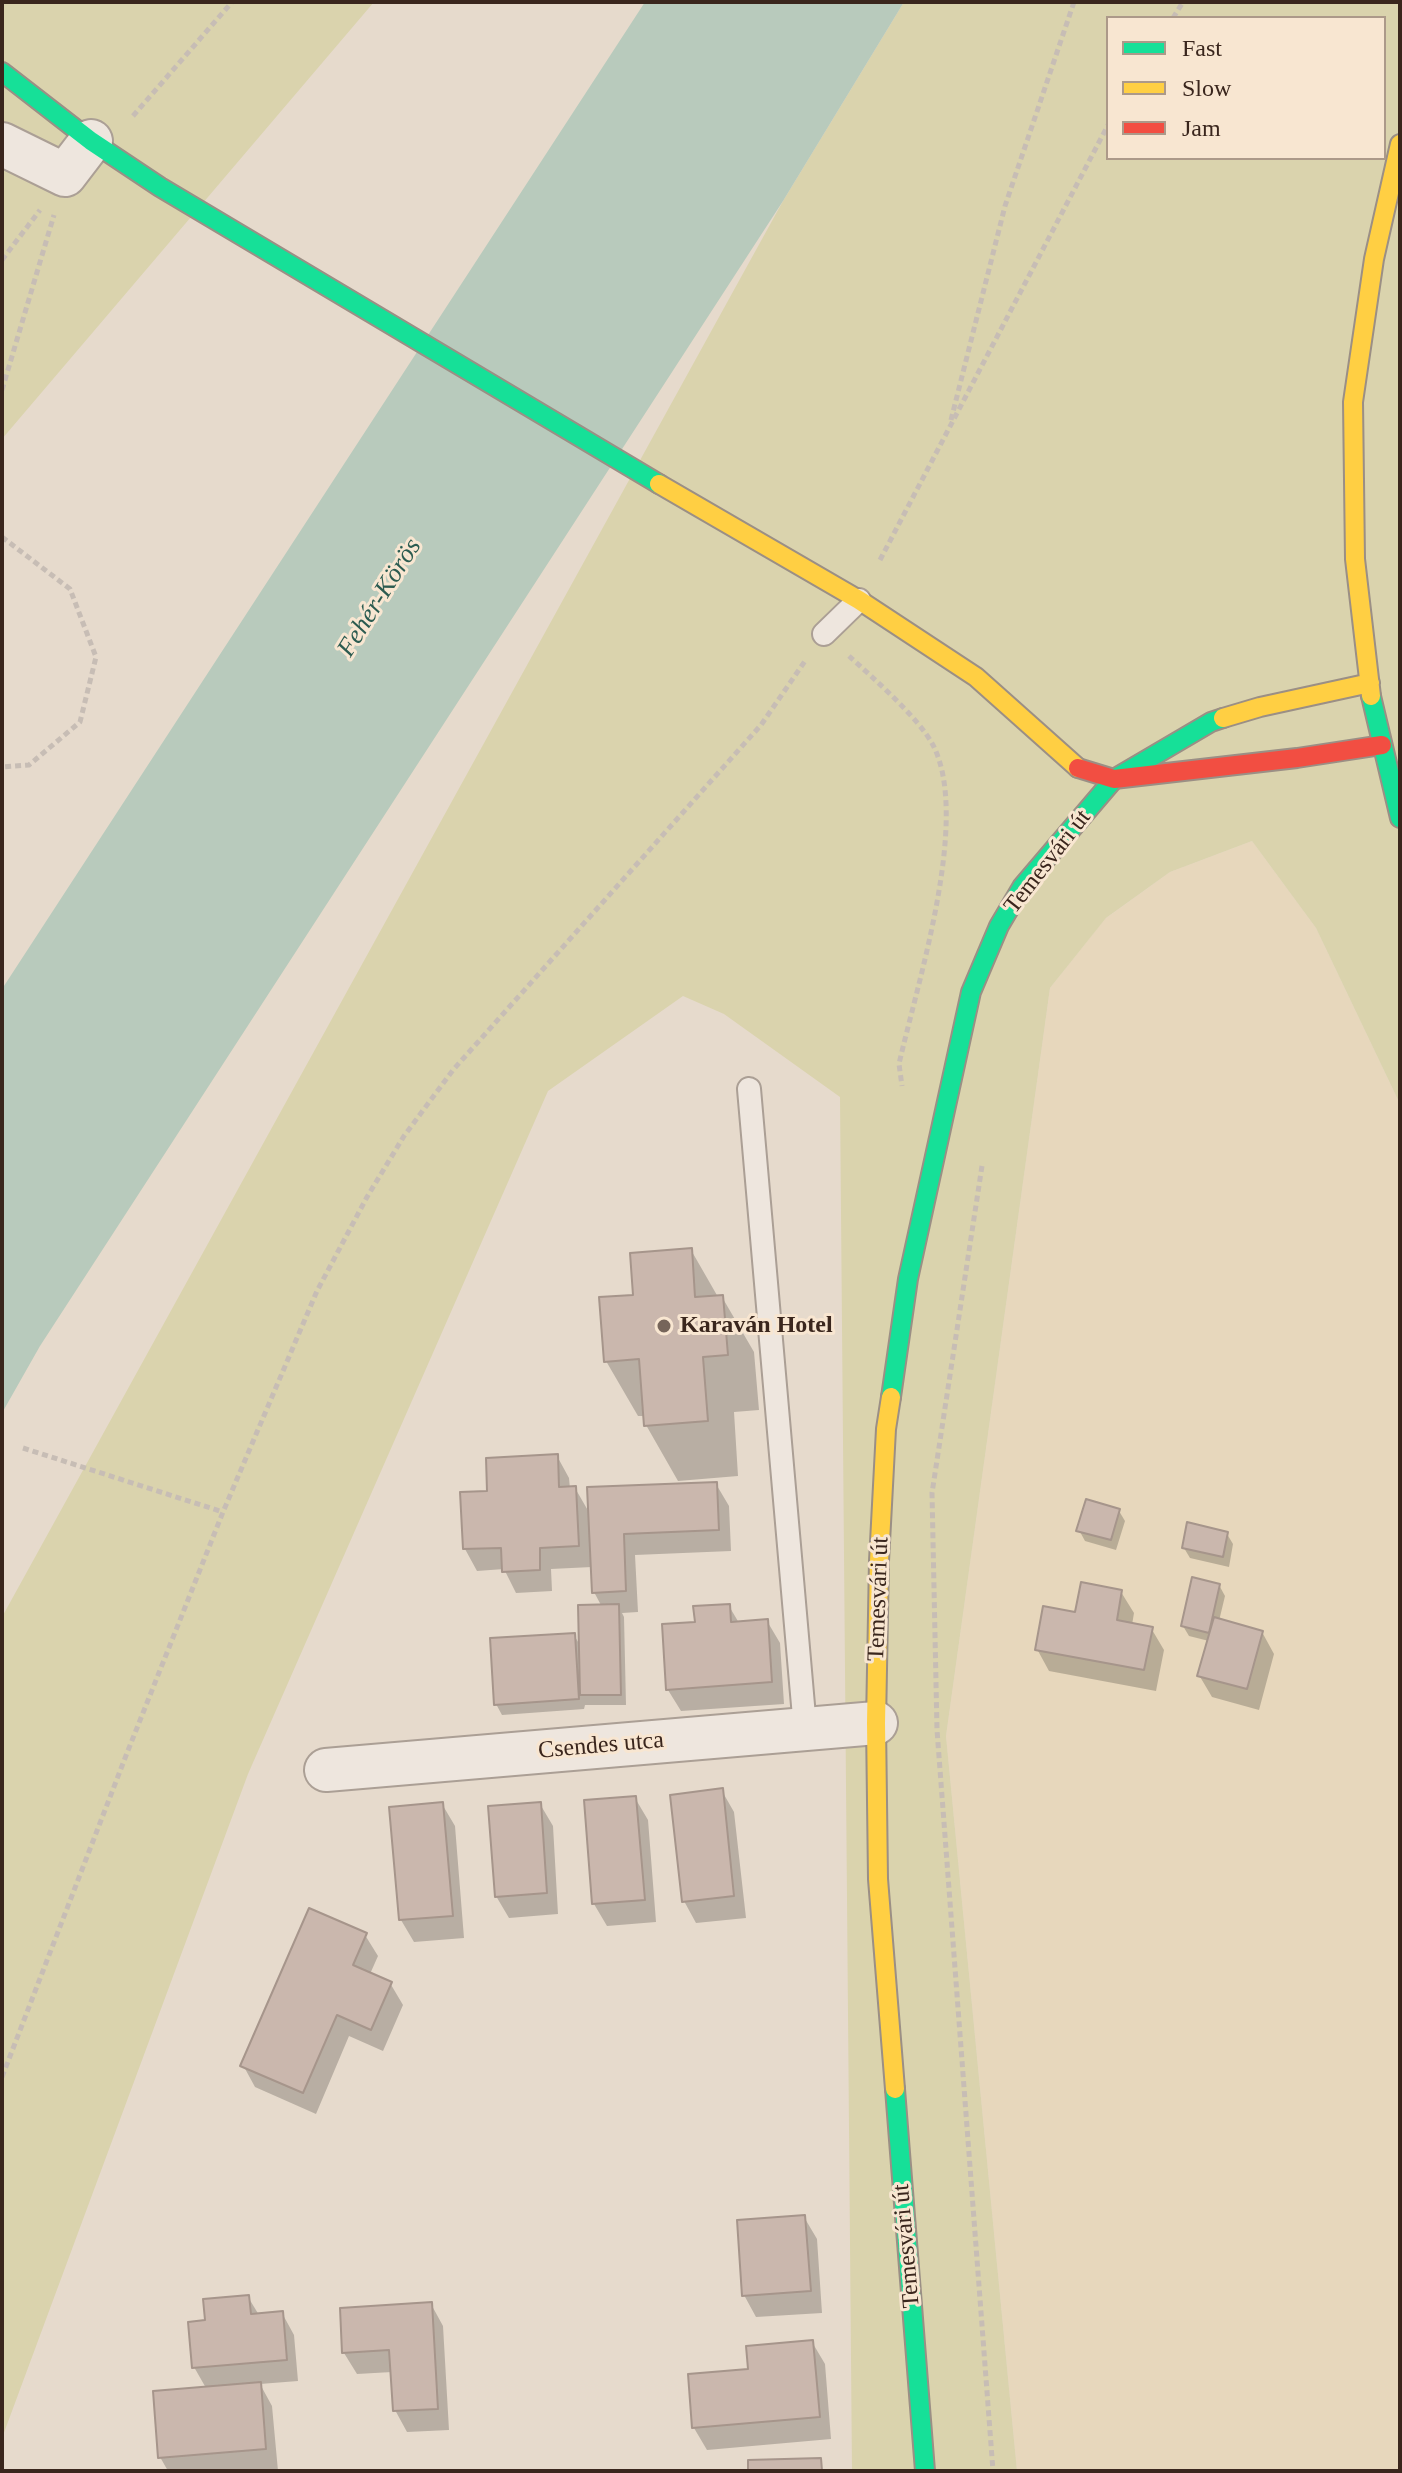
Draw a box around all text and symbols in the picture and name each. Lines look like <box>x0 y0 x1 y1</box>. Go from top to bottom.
legend <box>1106 16 1386 160</box>
text: Fast <box>1182 35 1222 61</box>
text: Slow <box>1182 75 1231 101</box>
text: Jam <box>1182 115 1221 141</box>
water label: Fehér-Körös <box>331 533 429 663</box>
street label: Temesvári út <box>998 804 1098 920</box>
place label: Karaván Hotel <box>680 1312 833 1340</box>
marker: Karaván Hotel <box>655 1317 673 1335</box>
street label: Temesvári út <box>862 1536 896 1662</box>
street label: Csendes utca <box>537 1726 665 1766</box>
street label: Temesvári út <box>887 2183 927 2309</box>

